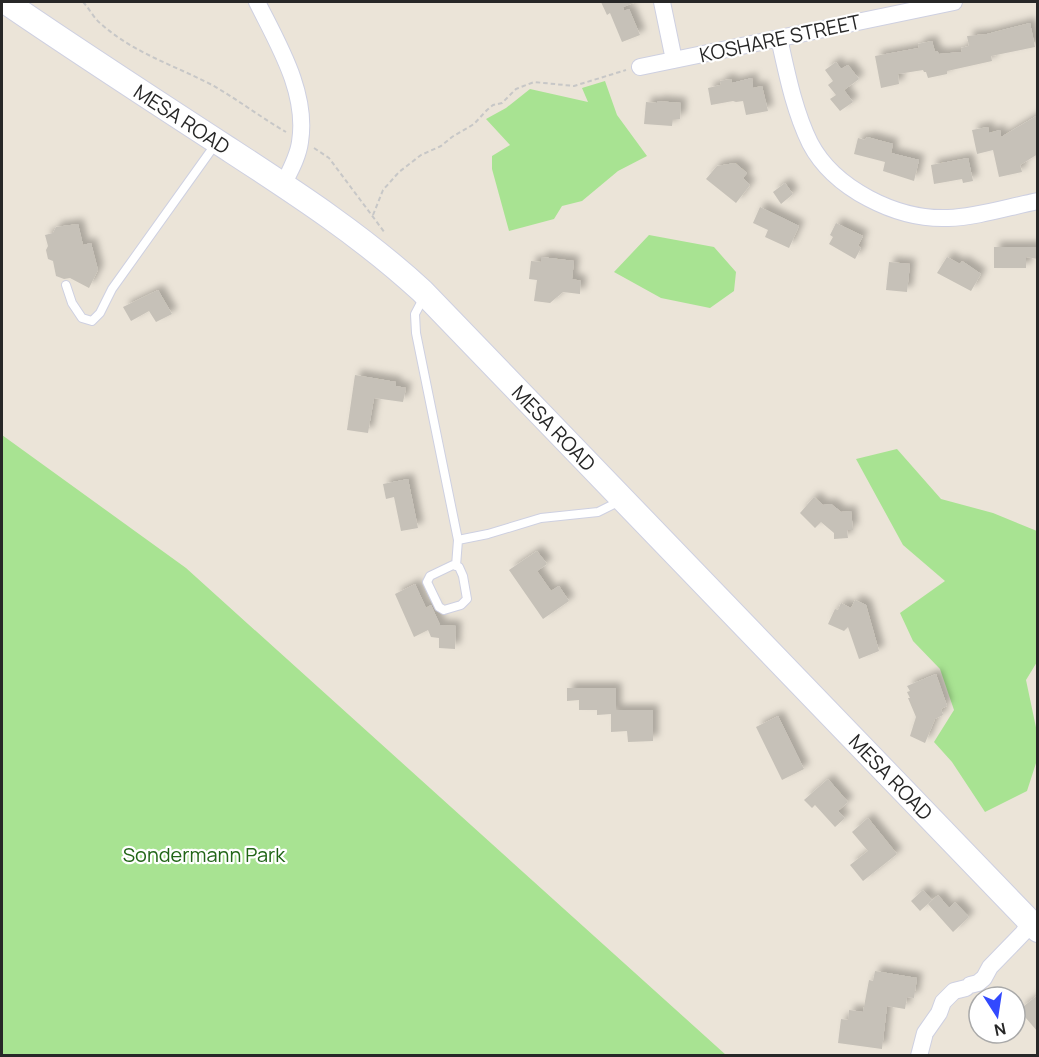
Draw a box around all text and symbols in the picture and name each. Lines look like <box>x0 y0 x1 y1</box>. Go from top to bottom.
street label: KOSHARE STREET <box>697 8 863 68</box>
street label: MESA ROAD <box>129 78 235 160</box>
street label: MESA ROAD <box>506 379 602 477</box>
street label: MESA ROAD <box>843 728 939 826</box>
park label: Sondermann Park <box>123 841 286 868</box>
north arrow <box>967 985 1027 1045</box>
text: N <box>992 1018 1008 1042</box>

